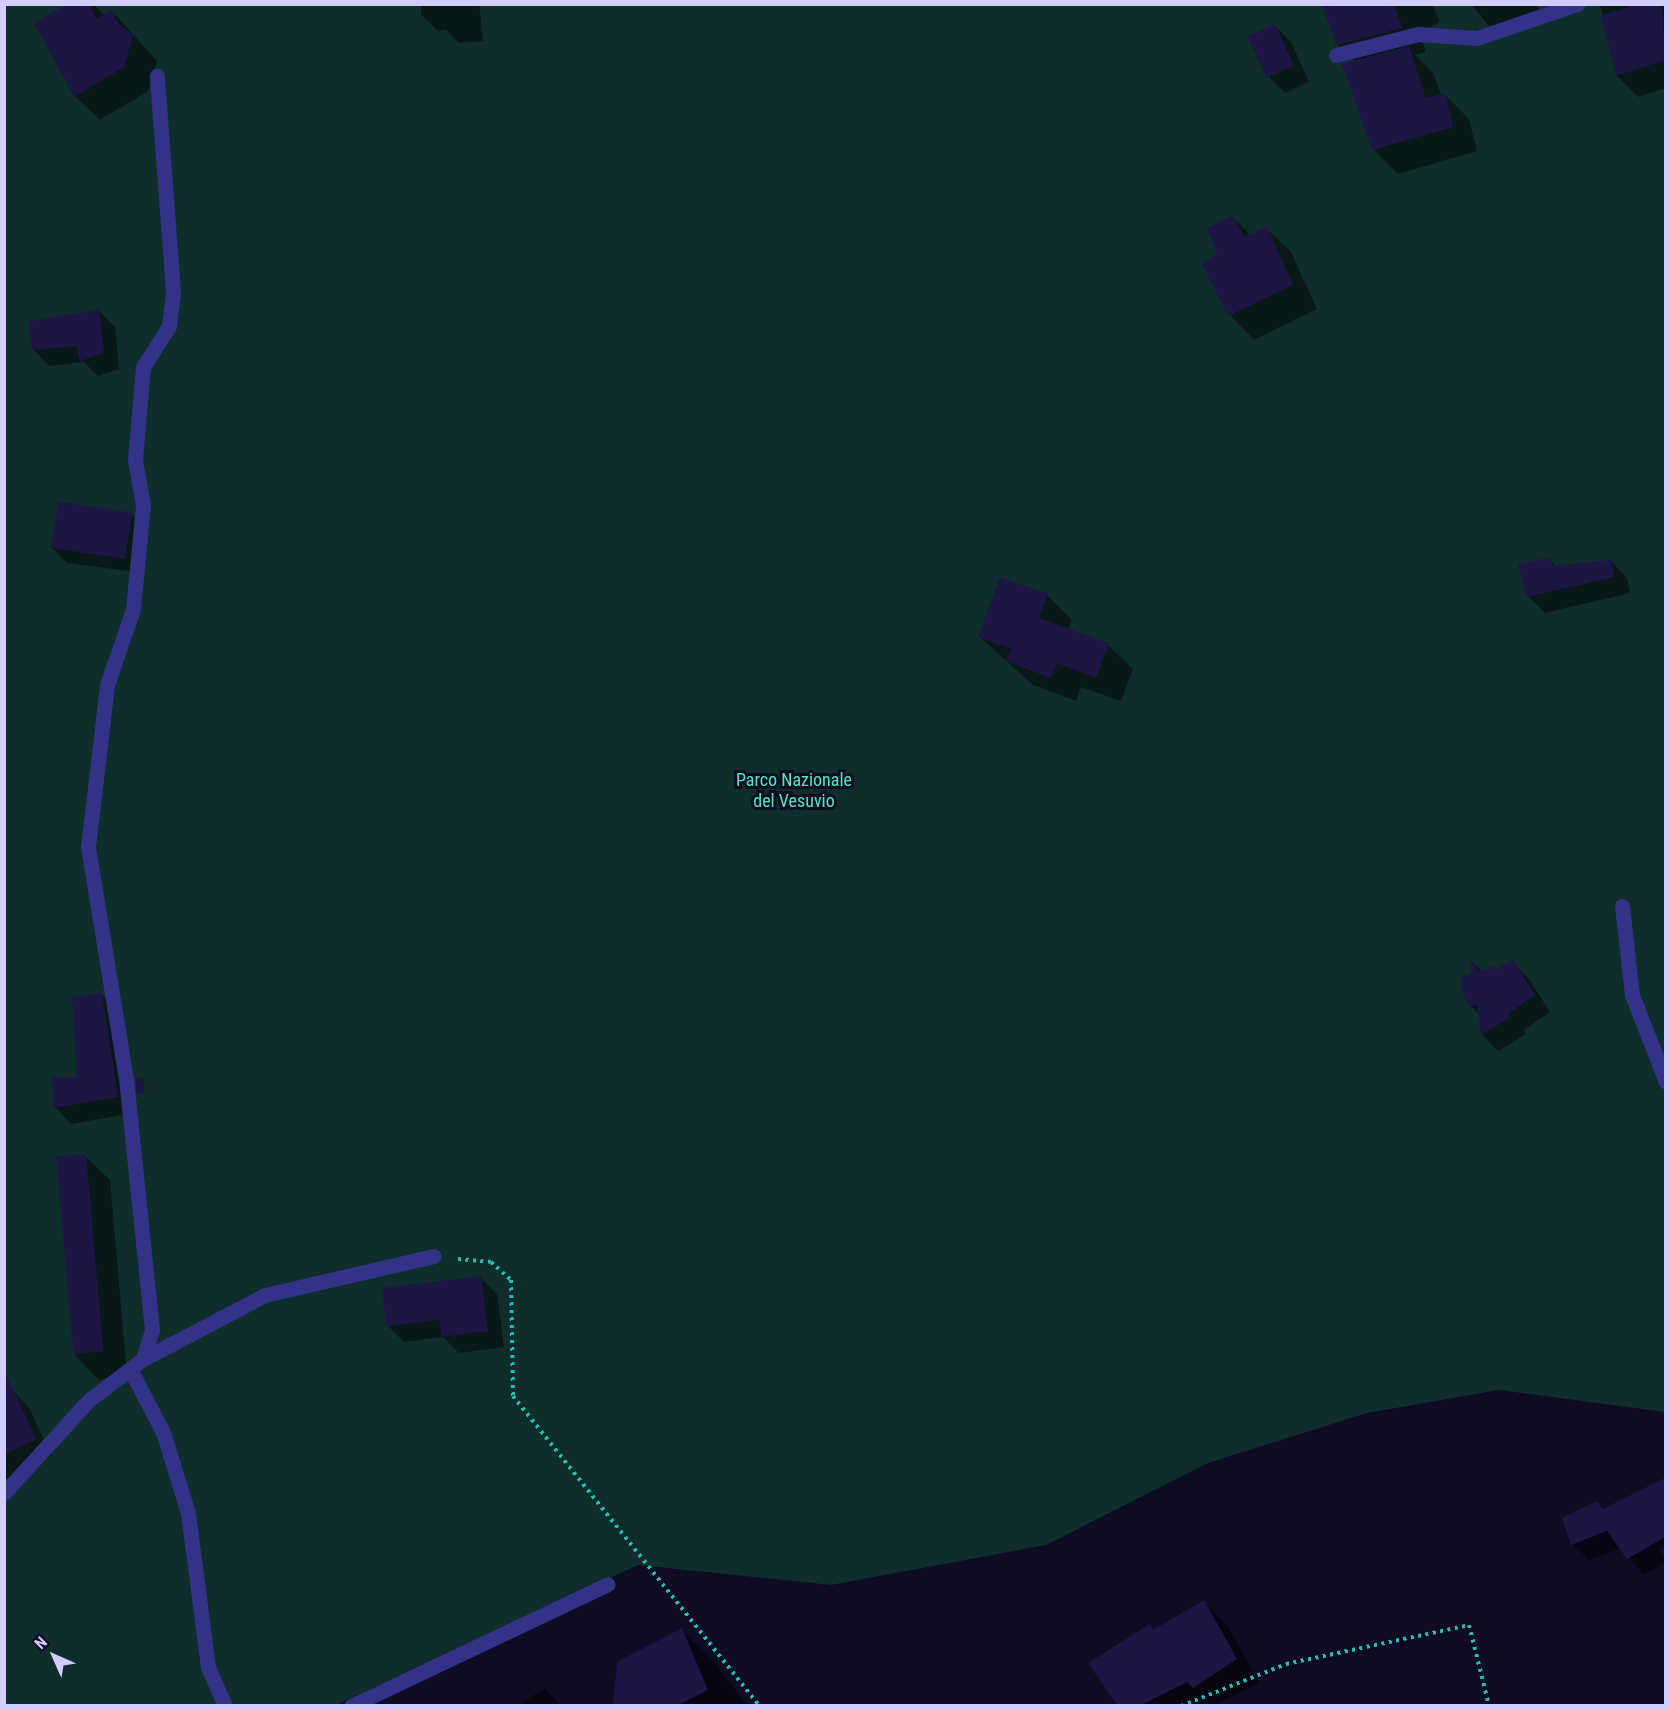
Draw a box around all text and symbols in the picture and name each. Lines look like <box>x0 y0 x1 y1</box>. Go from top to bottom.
park label: Parco Nazionale del Vesuvio <box>736 770 852 812</box>
north arrow <box>24 1626 84 1686</box>
text: N <box>31 1633 51 1653</box>

